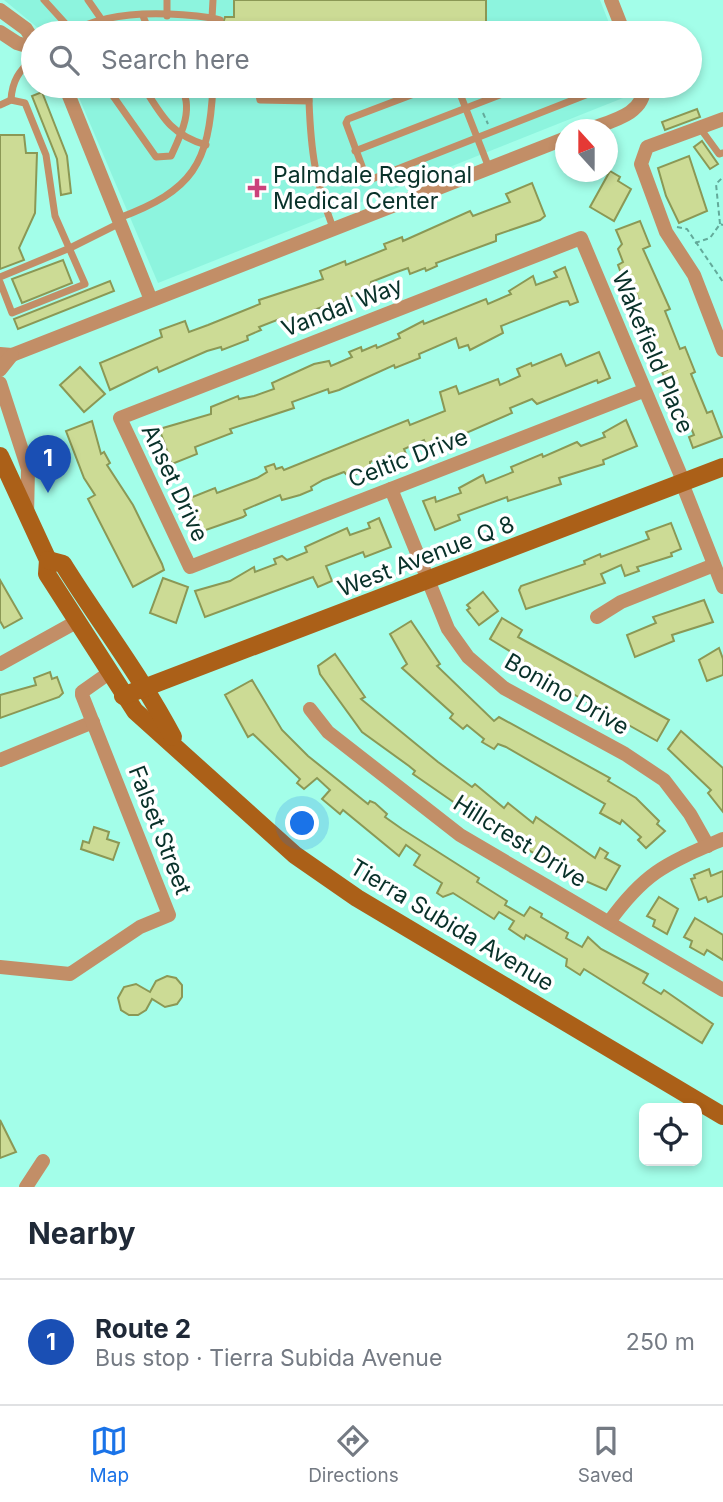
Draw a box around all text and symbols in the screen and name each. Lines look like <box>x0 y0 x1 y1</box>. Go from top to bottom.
search box <box>21 21 702 98</box>
icon: search <box>45 41 83 79</box>
text: Search here <box>101 44 250 75</box>
north arrow <box>555 119 618 182</box>
place label: Palmdale Regional Medical Center <box>273 161 472 215</box>
marker: Palmdale Regional Medical Center <box>247 178 267 198</box>
street label: Wakefield Place <box>606 267 700 437</box>
street label: Vandal Way <box>278 271 406 343</box>
street label: Anset Drive <box>136 420 214 546</box>
street label: Celtic Drive <box>344 422 472 494</box>
pin: 1 <box>25 435 71 493</box>
street label: West Avenue Q 8 <box>334 509 518 603</box>
street label: Bonino Drive <box>500 647 634 741</box>
street label: Falset Street <box>123 762 198 899</box>
street label: Hillcrest Drive <box>448 789 592 893</box>
your location <box>285 806 319 840</box>
street label: Tierra Subida Avenue <box>345 853 559 997</box>
map controls <box>639 1103 702 1166</box>
button: locate <box>639 1103 702 1166</box>
text: Nearby <box>28 1215 136 1251</box>
text: Route 2 <box>95 1313 191 1344</box>
text: 1 <box>46 1328 56 1356</box>
text: 250 m <box>626 1328 695 1356</box>
text: Bus stop · Tierra Subida Avenue <box>95 1344 442 1372</box>
tab: Map <box>90 1422 129 1487</box>
tab: Directions <box>308 1422 399 1487</box>
tab: Saved <box>578 1422 633 1487</box>

